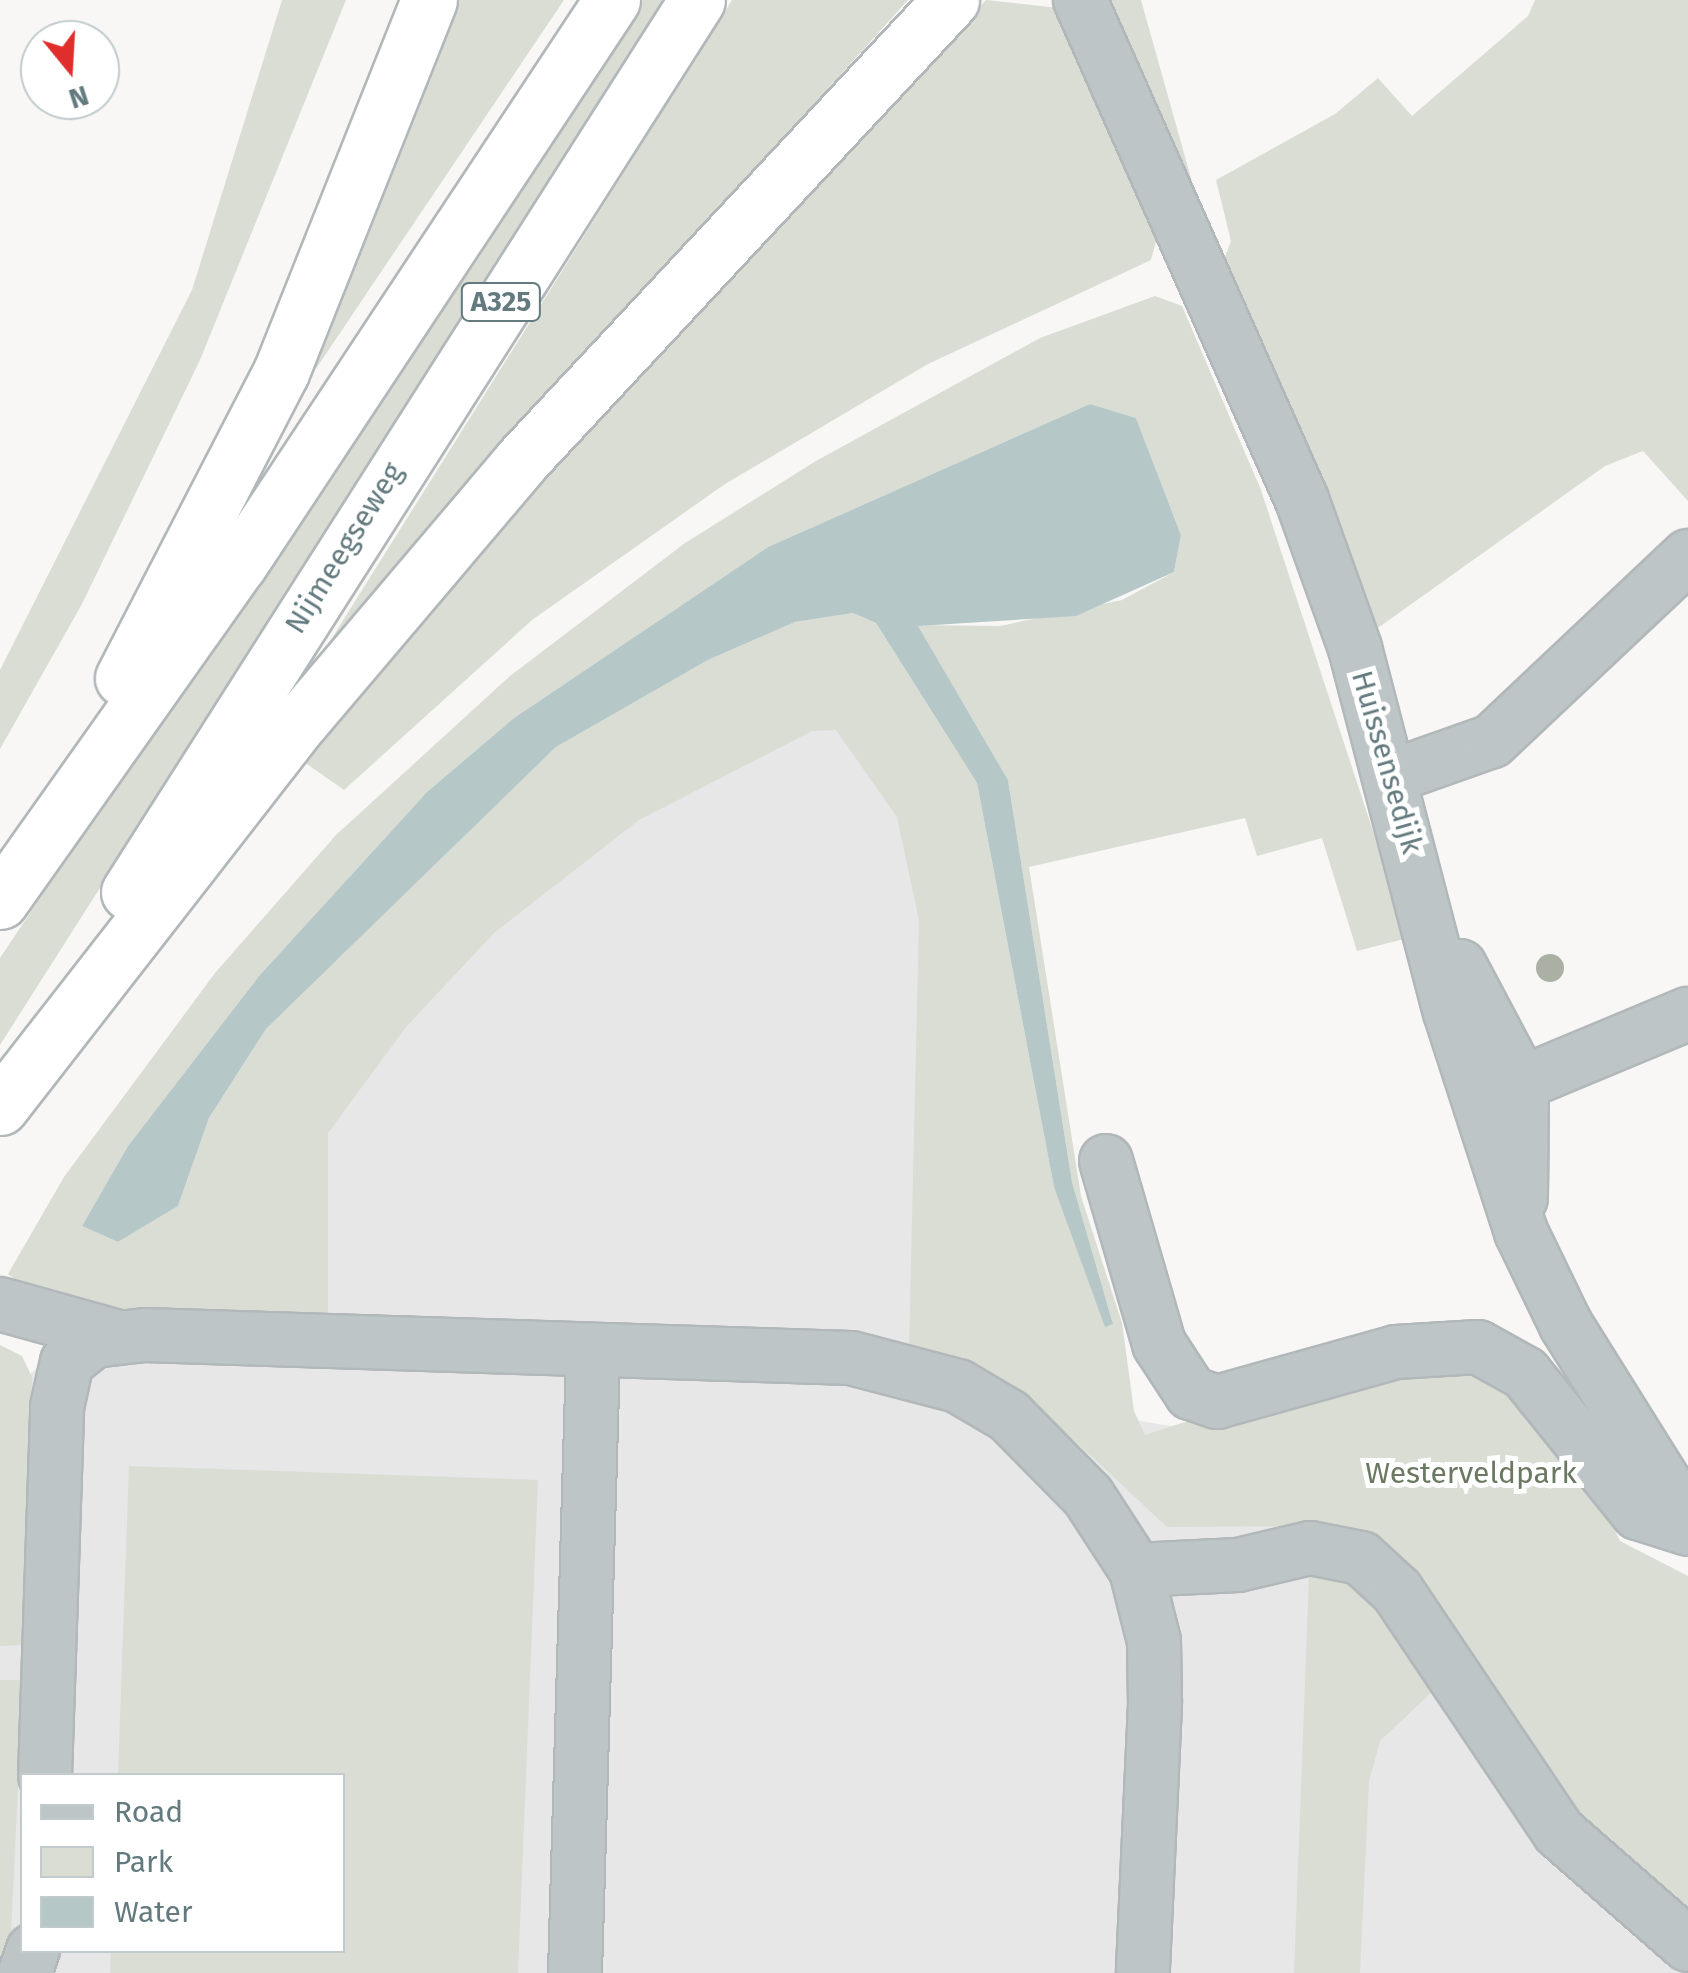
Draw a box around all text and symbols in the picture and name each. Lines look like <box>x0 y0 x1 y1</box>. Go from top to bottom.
north arrow <box>20 20 120 120</box>
text: N <box>65 79 93 116</box>
road number: A325 <box>458 279 544 325</box>
street label: Nijmeegseweg <box>277 456 411 640</box>
street label: Huissensedijk <box>1344 666 1430 858</box>
park label: Westerveldpark <box>1365 1455 1577 1491</box>
legend <box>20 1773 345 1953</box>
text: Road <box>114 1794 183 1830</box>
text: Park <box>114 1844 173 1880</box>
text: Water <box>114 1894 193 1930</box>

